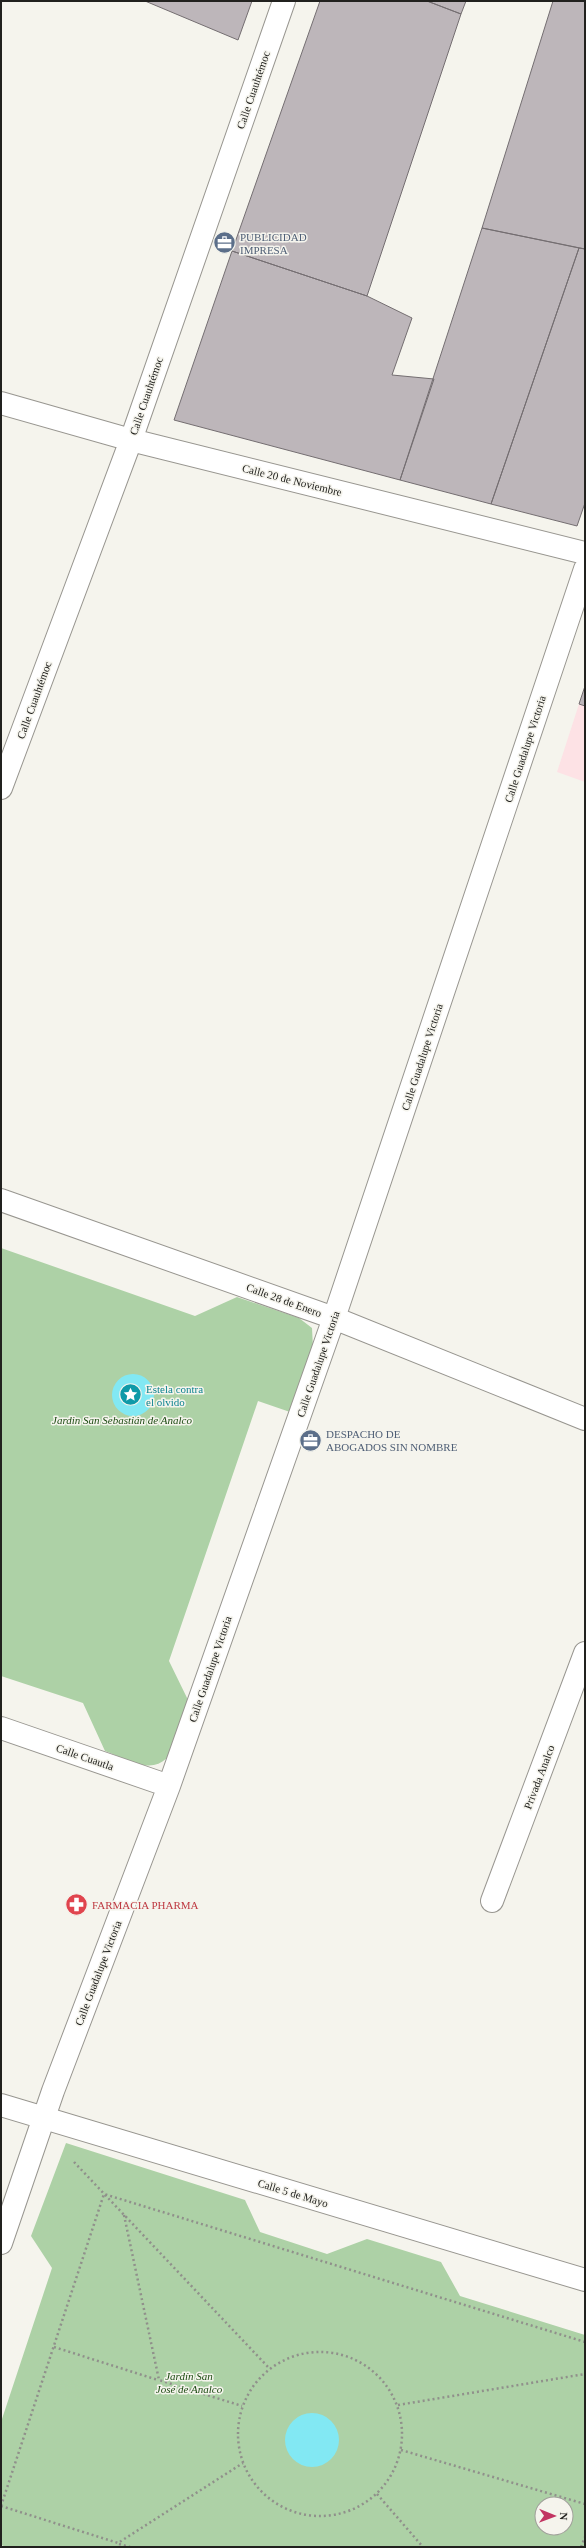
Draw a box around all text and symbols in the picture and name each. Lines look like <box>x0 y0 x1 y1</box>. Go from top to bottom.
street label: Calle Cuauhtémoc <box>234 49 272 131</box>
office icon: PUBLICIDAD IMPRESA <box>212 230 238 256</box>
place label: PUBLICIDAD IMPRESA <box>240 231 307 256</box>
street label: Calle Cuauhtémoc <box>127 355 165 437</box>
street label: Calle 20 de Noviembre <box>241 462 343 498</box>
street label: Calle Cuauhtémoc <box>14 660 54 740</box>
street label: Calle Guadalupe Victoria <box>502 694 548 804</box>
street label: Calle Guadalupe Victoria <box>399 1002 445 1112</box>
street label: Calle 28 de Enero <box>245 1281 324 1319</box>
street label: Calle Guadalupe Victoria <box>294 1309 342 1419</box>
place icon: Estela contra el olvido <box>118 1382 144 1408</box>
place label: Estela contra el olvido <box>146 1383 203 1408</box>
park label: Jardin San Sebastián de Analco <box>52 1414 192 1426</box>
office icon: DESPACHO DE ABOGADOS SIN NOMBRE <box>297 1427 323 1453</box>
place label: DESPACHO DE ABOGADOS SIN NOMBRE <box>326 1428 458 1453</box>
street label: Calle Guadalupe Victoria <box>186 1614 234 1724</box>
street label: Calle Cuautla <box>55 1742 116 1773</box>
street label: Privada Analco <box>521 1743 557 1811</box>
pharmacy icon: FARMACIA PHARMA <box>64 1892 90 1918</box>
place label: FARMACIA PHARMA <box>92 1899 199 1911</box>
street label: Calle Guadalupe Victoria <box>72 1919 124 2027</box>
street label: Calle 5 de Mayo <box>256 2177 330 2210</box>
park label: Jardín San José de Analco <box>156 2370 223 2395</box>
north arrow <box>534 2496 574 2536</box>
text: N <box>558 2512 570 2520</box>

